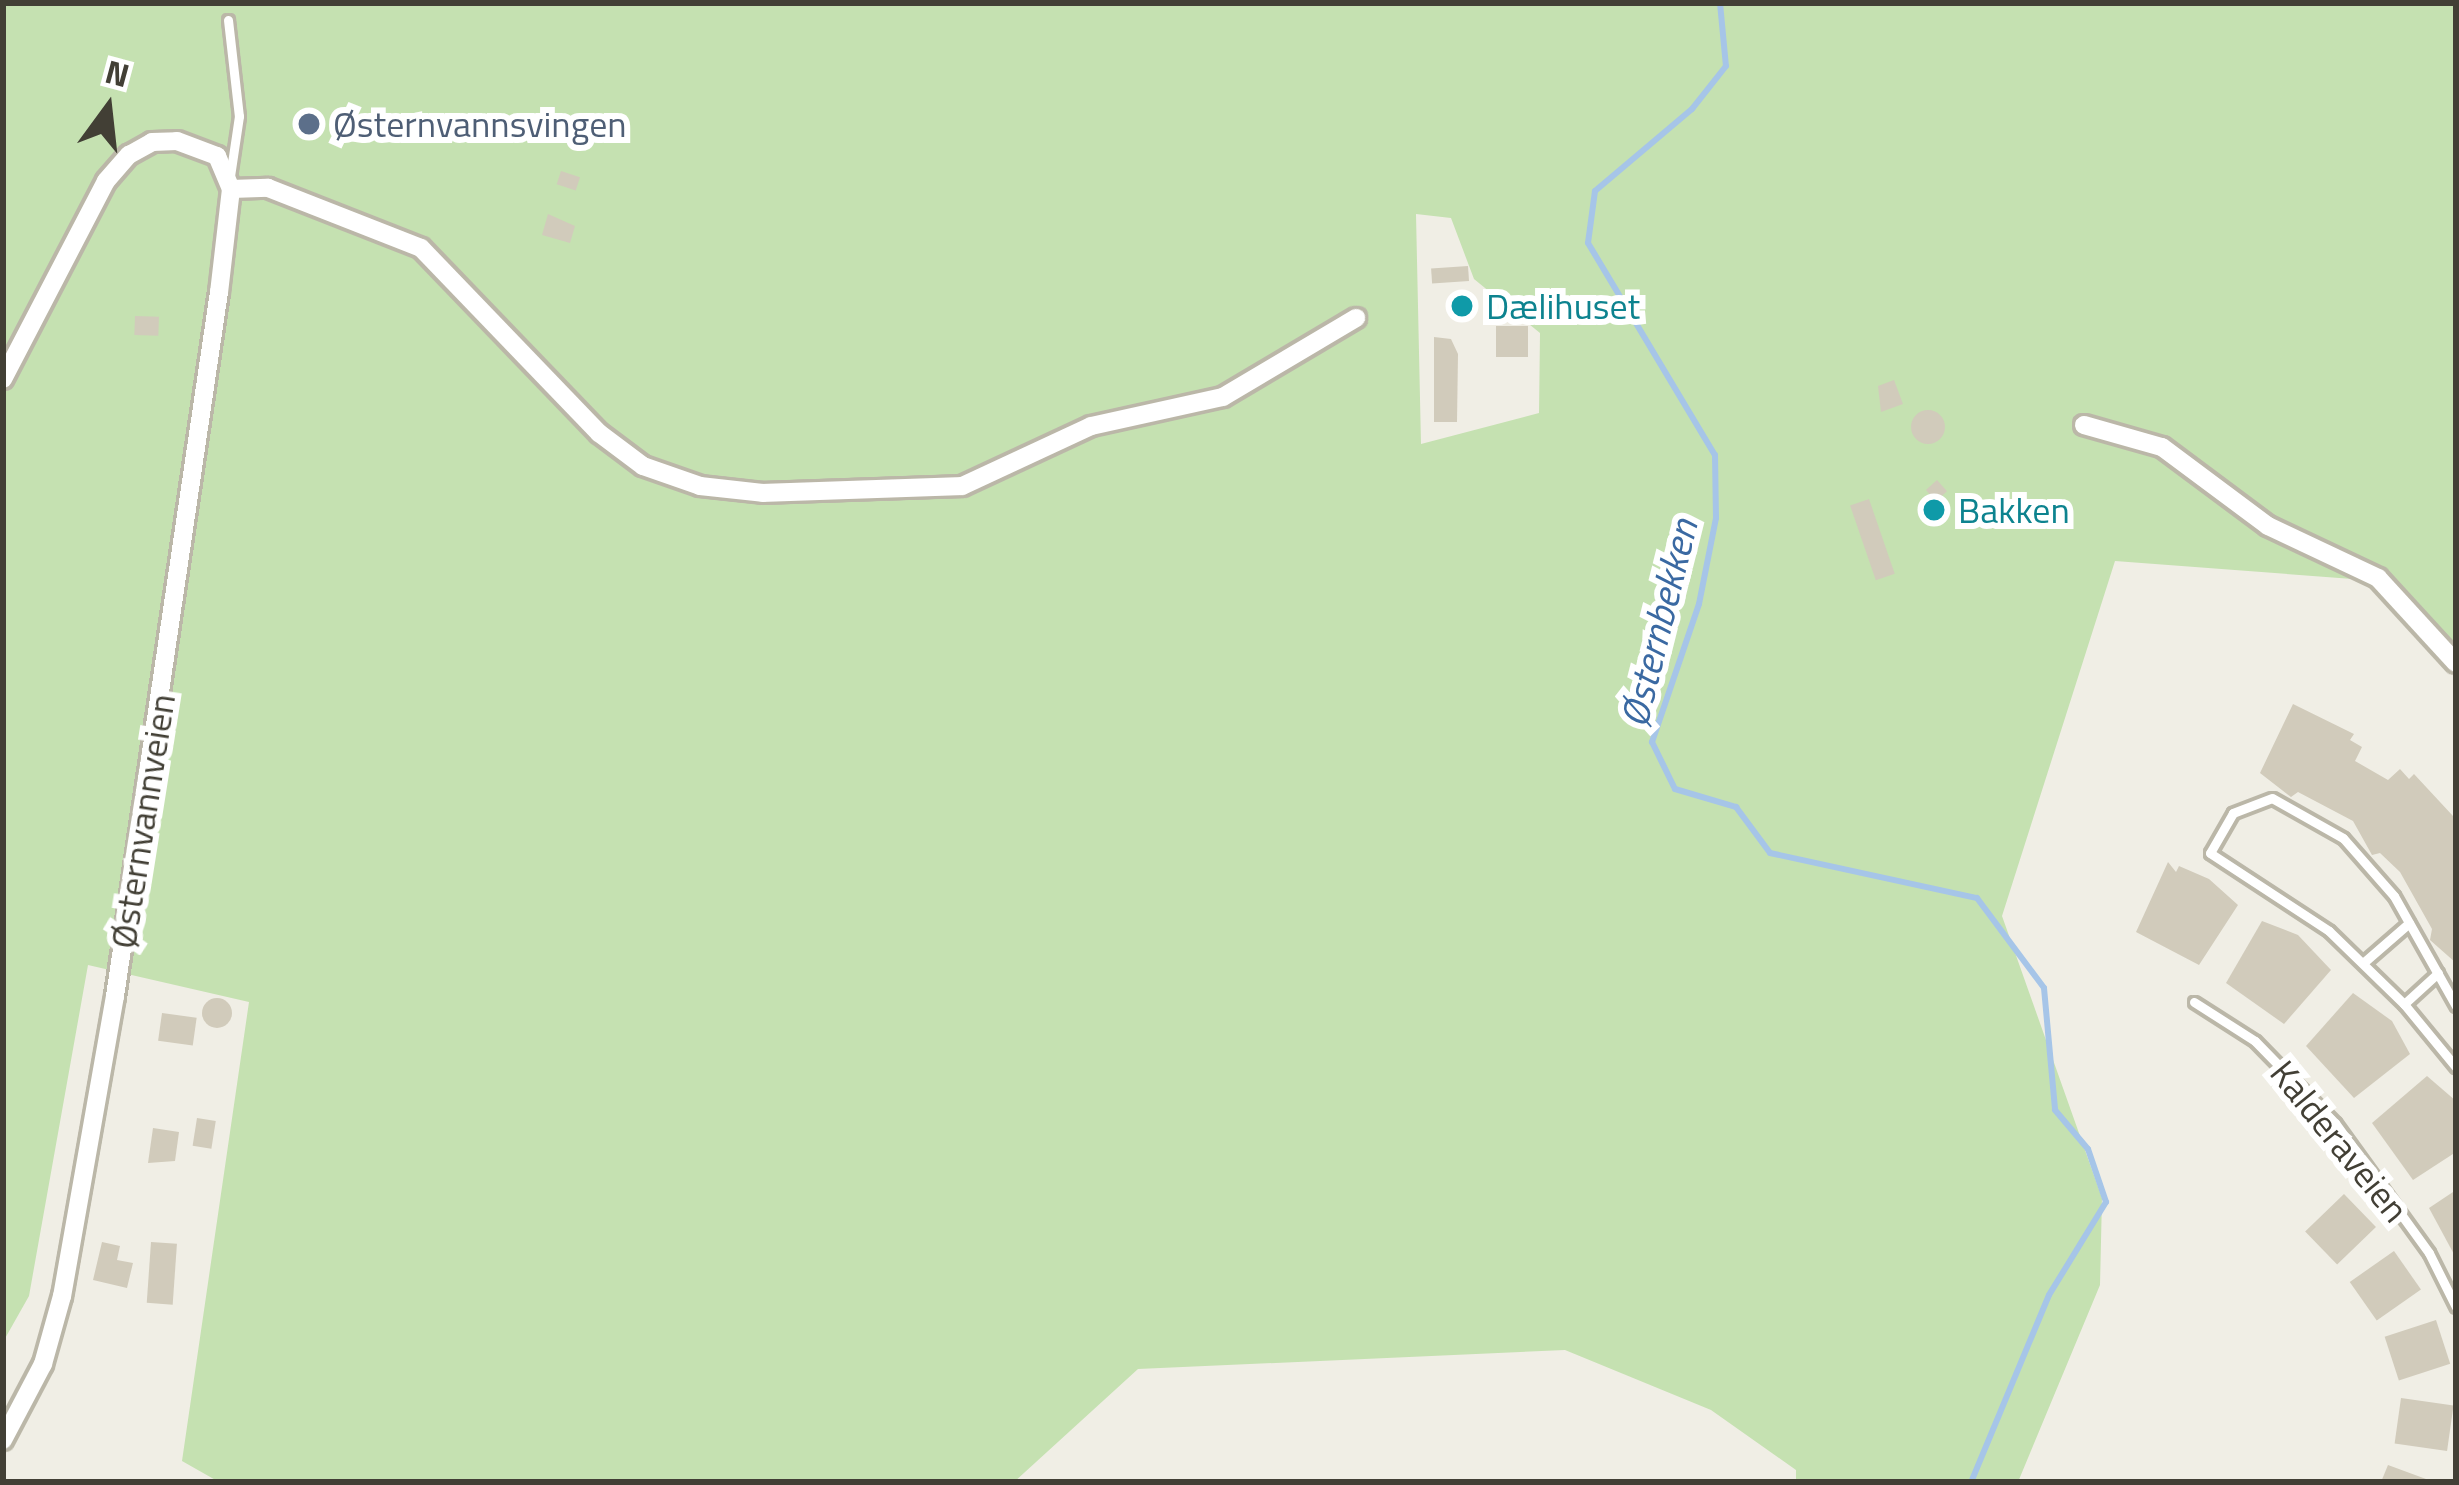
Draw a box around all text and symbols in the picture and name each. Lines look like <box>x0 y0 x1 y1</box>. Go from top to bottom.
text: N <box>100 46 135 100</box>
north arrow <box>48 48 168 168</box>
place label: Østernvannsvingen <box>333 102 627 146</box>
marker: Østernvannsvingen <box>296 111 322 137</box>
place label: Dælihuset <box>1486 284 1640 328</box>
marker: Dælihuset <box>1449 293 1475 319</box>
place label: Bakken <box>1958 488 2070 532</box>
marker: Bakken <box>1921 497 1947 523</box>
water label: Østernbekken <box>1611 514 1707 732</box>
street label: Østernvannveien <box>101 691 183 951</box>
street label: Kalderaveien <box>2262 1052 2418 1230</box>

